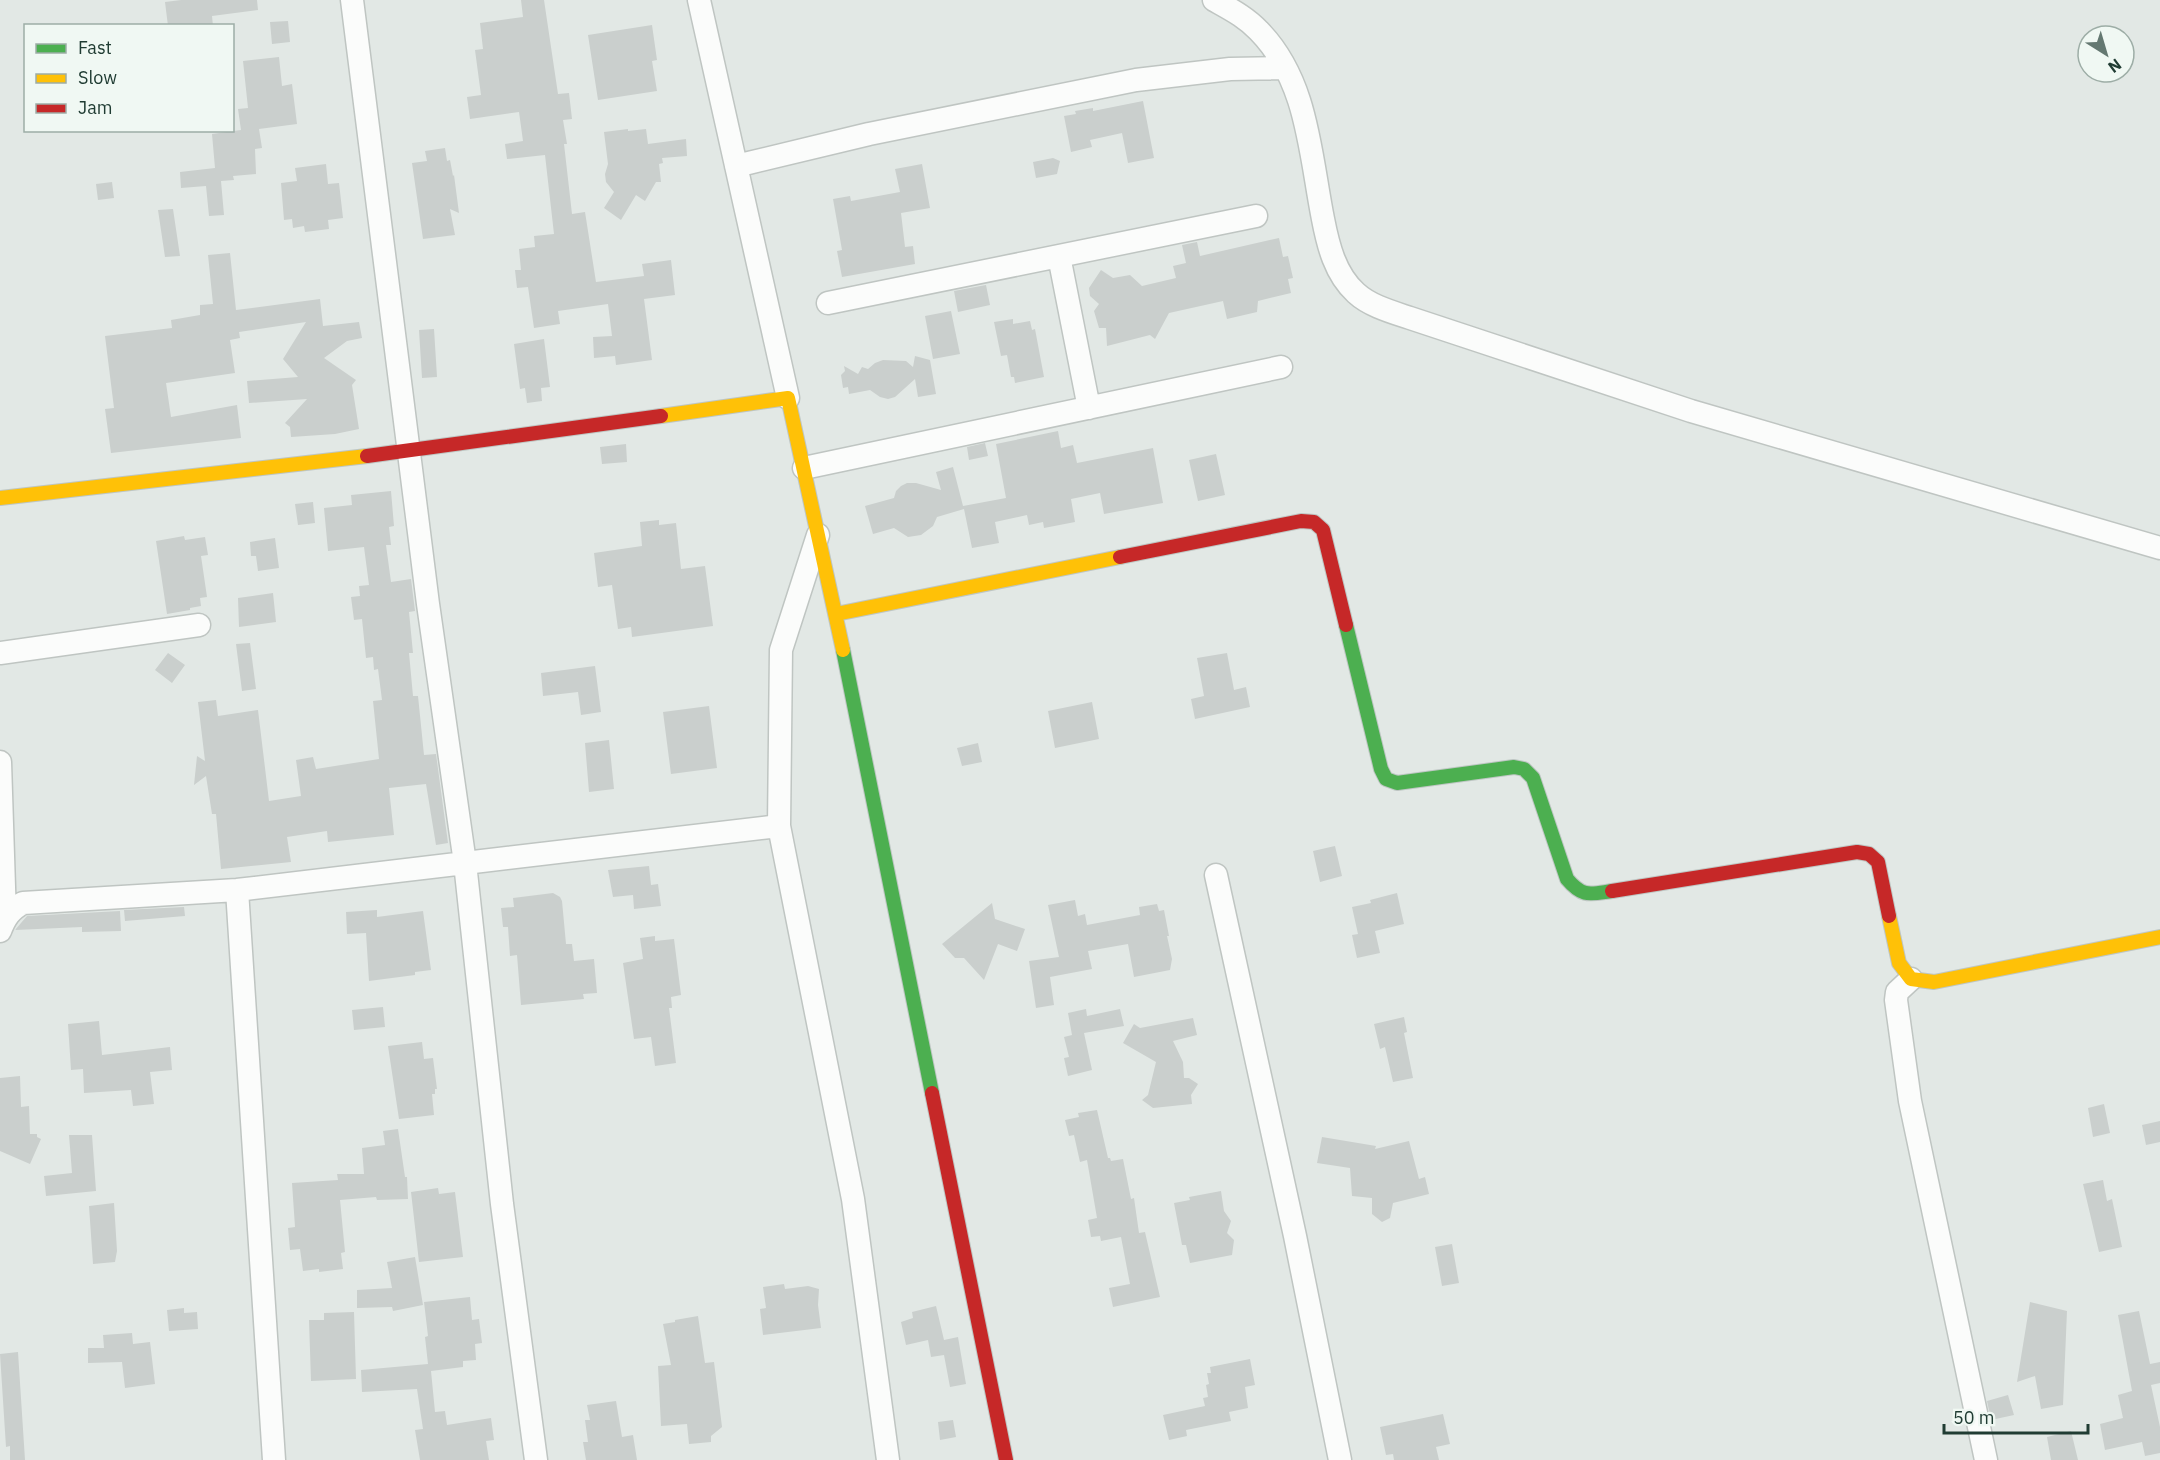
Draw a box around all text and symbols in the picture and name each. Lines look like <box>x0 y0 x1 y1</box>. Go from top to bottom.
legend <box>24 24 234 132</box>
north arrow <box>2076 24 2136 84</box>
text: Fast <box>78 36 112 59</box>
text: N <box>2104 55 2126 77</box>
text: Slow <box>78 66 117 89</box>
text: Jam <box>78 96 113 119</box>
scale bar <box>1944 1397 2088 1435</box>
text: 50 m <box>1953 1406 1995 1429</box>

